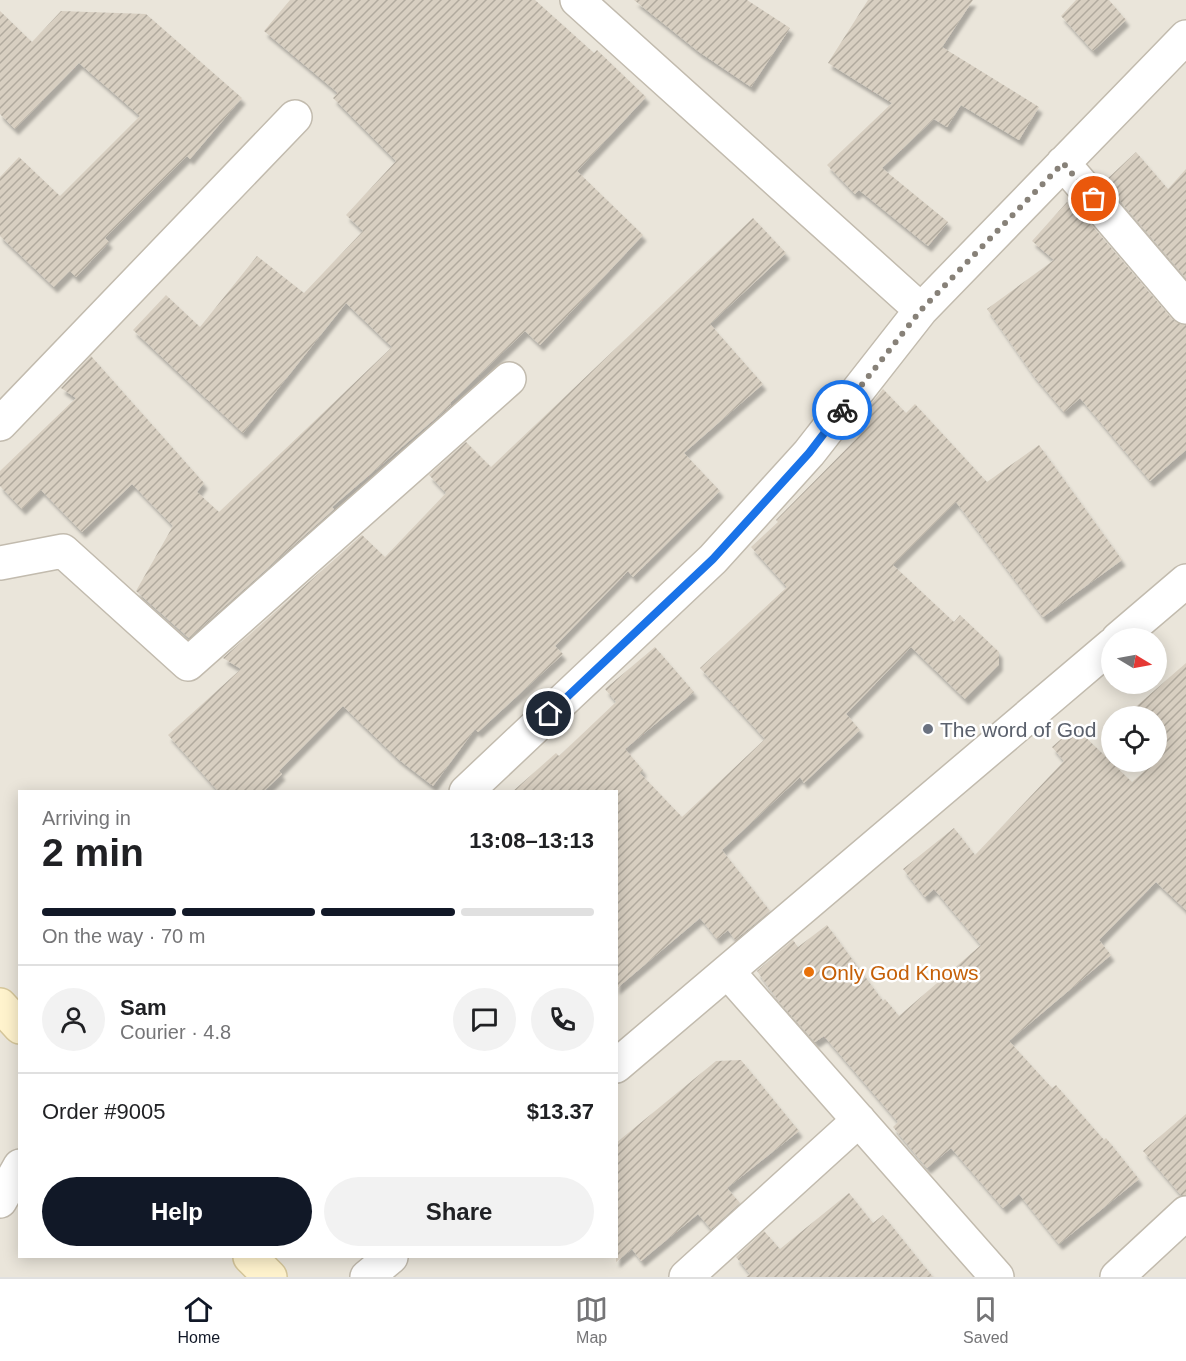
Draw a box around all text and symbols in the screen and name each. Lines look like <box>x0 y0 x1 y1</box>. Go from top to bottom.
pin <box>1068 173 1119 224</box>
icon: bag <box>1077 182 1110 215</box>
courier <box>812 380 872 440</box>
icon: bike <box>826 394 859 427</box>
north arrow <box>1101 628 1167 694</box>
map controls <box>1101 628 1167 772</box>
pin <box>523 688 574 739</box>
icon: home <box>532 697 565 730</box>
button: locate <box>1101 706 1167 772</box>
place label: The word of God <box>940 718 1096 741</box>
marker: The word of God <box>921 722 935 736</box>
text: Arriving in <box>42 807 131 829</box>
text: 13:08–13:13 <box>469 828 594 853</box>
text: 2 min <box>42 831 144 874</box>
text: On the way · 70 m <box>42 925 205 947</box>
place label: Only God Knows <box>821 961 979 984</box>
marker: Only God Knows <box>802 965 816 979</box>
button: person <box>42 988 105 1051</box>
button: chat <box>453 988 516 1051</box>
button: phone <box>531 988 594 1051</box>
text: Sam <box>120 995 166 1020</box>
text: Courier · 4.8 <box>120 1021 231 1043</box>
text: Order #9005 <box>42 1099 166 1124</box>
text: $13.37 <box>527 1099 594 1124</box>
button: Help <box>42 1177 312 1246</box>
button: Share <box>324 1177 594 1246</box>
tab: Home <box>177 1293 220 1347</box>
tab: Map <box>575 1293 608 1347</box>
tab: Saved <box>963 1293 1008 1347</box>

